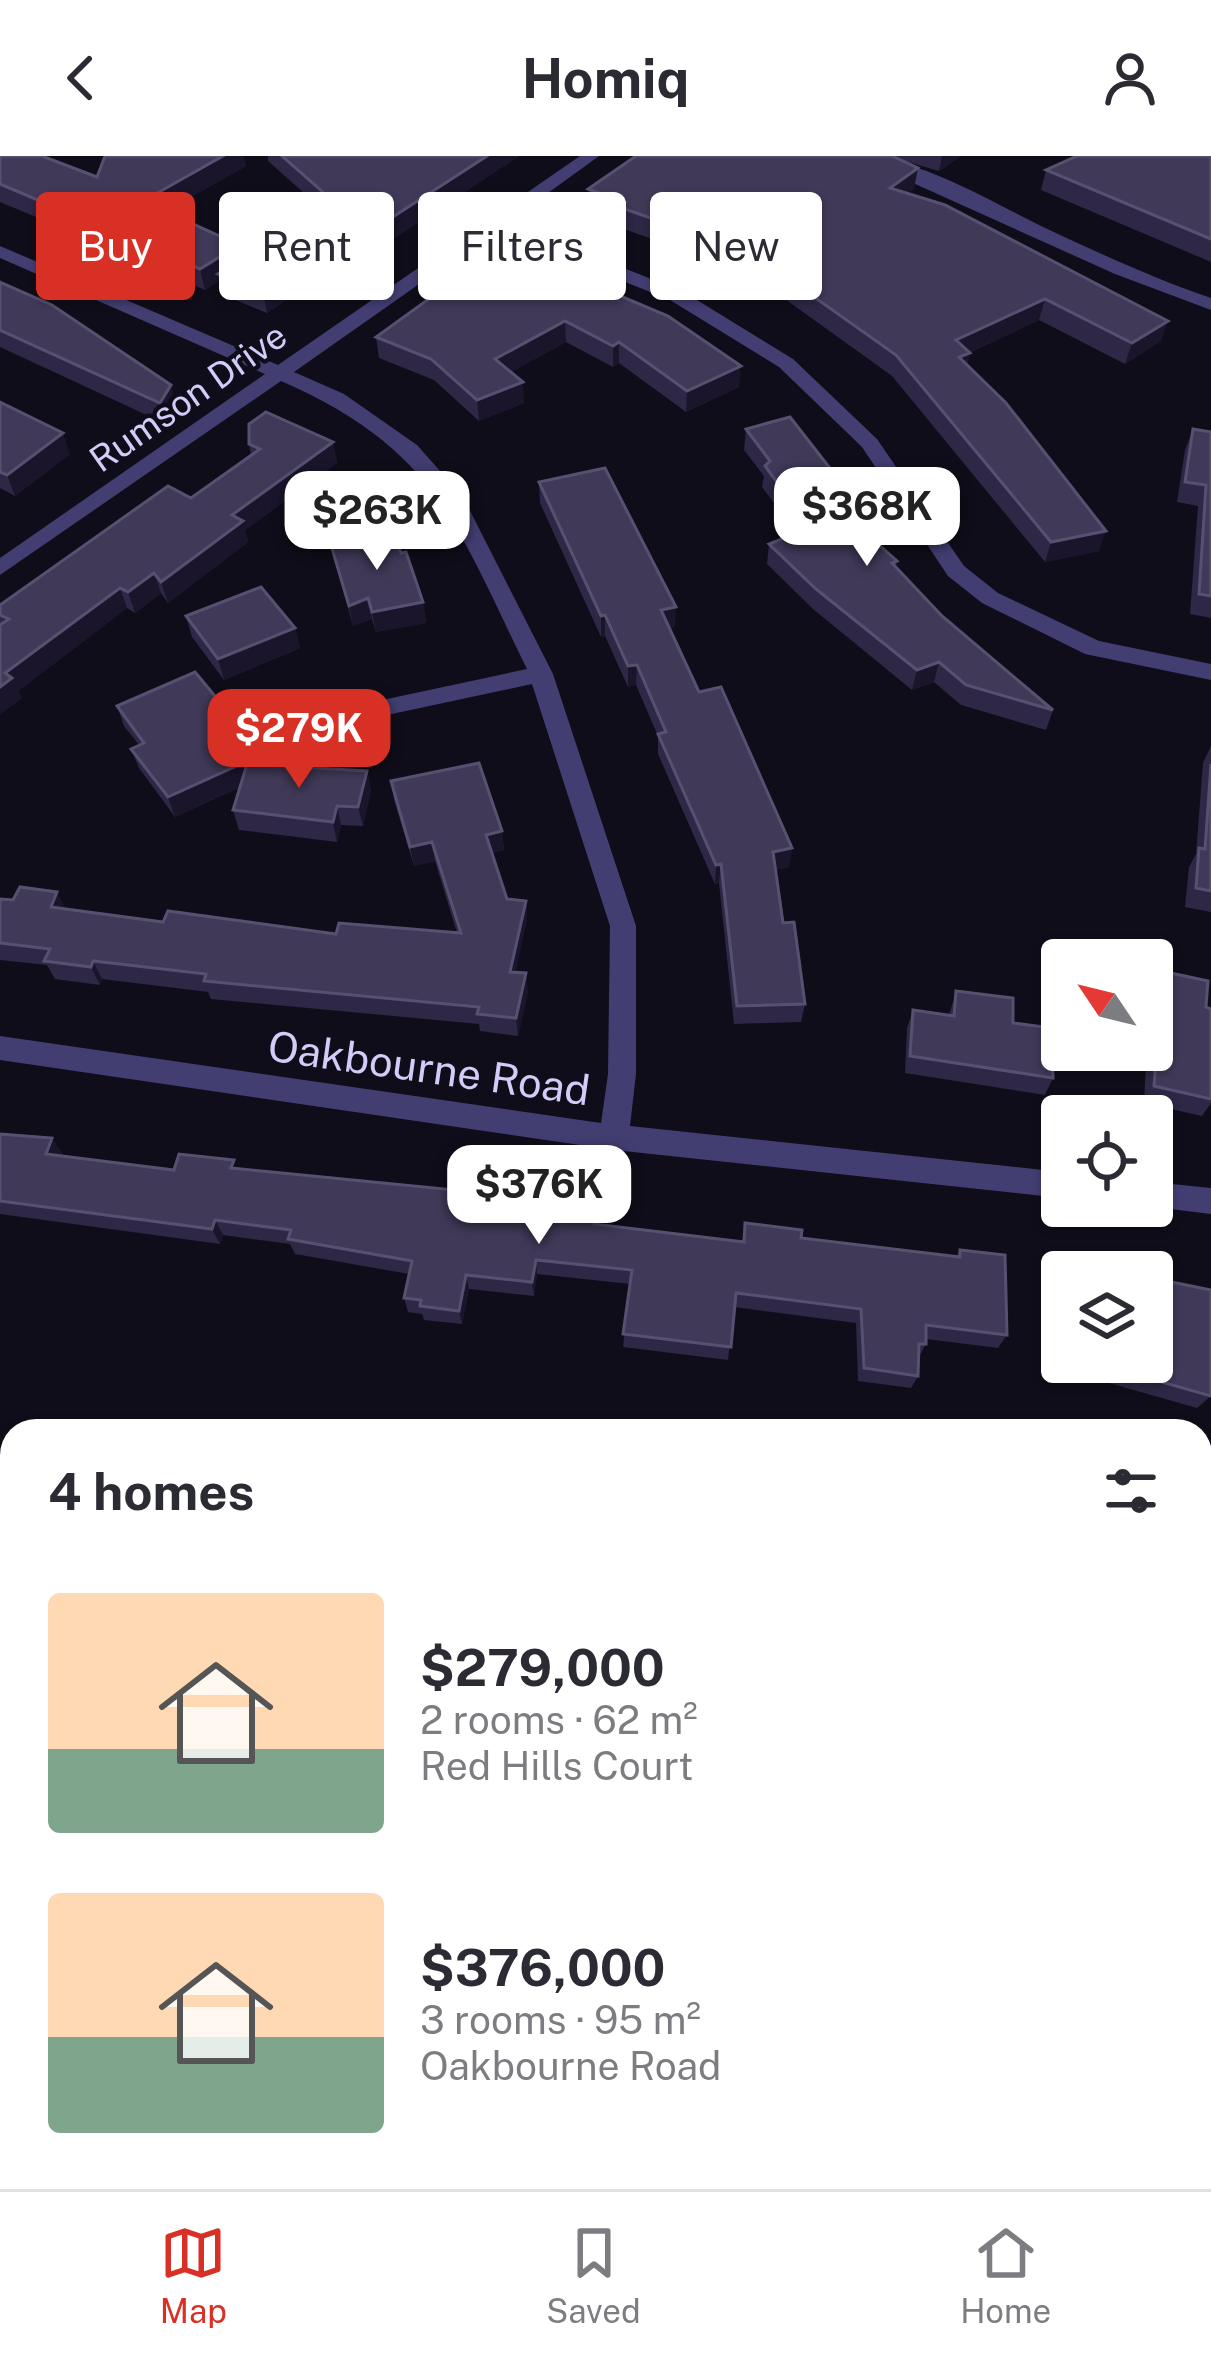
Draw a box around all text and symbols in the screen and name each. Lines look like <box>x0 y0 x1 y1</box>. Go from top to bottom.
icon: back <box>48 45 114 111</box>
icon: person <box>1097 45 1163 111</box>
text: Homiq <box>522 47 689 110</box>
chip: Buy <box>36 192 195 300</box>
chip: Rent <box>219 192 394 300</box>
chip: Filters <box>418 192 626 300</box>
chip: New <box>650 192 822 300</box>
street label: Rumson Drive <box>82 314 294 480</box>
pin: $368K <box>783 467 951 569</box>
pin: $263K <box>293 471 461 573</box>
text: $368K <box>801 483 933 529</box>
text: $263K <box>312 487 442 533</box>
pin: $279K <box>215 689 383 791</box>
text: $279K <box>234 705 364 751</box>
north arrow <box>1041 939 1173 1071</box>
map controls <box>1041 939 1173 1383</box>
street label: Oakbourne Road <box>265 1021 593 1114</box>
button: locate <box>1041 1095 1173 1227</box>
pin: $376K <box>455 1145 623 1247</box>
text: $376K <box>474 1161 604 1207</box>
button: layers <box>1041 1251 1173 1383</box>
icon: filters <box>1098 1458 1164 1524</box>
text: 4 homes <box>48 1462 254 1521</box>
text: $279,000 <box>420 1638 665 1697</box>
icon: home <box>144 1641 288 1785</box>
text: 2 rooms · 62 m² <box>420 1697 698 1743</box>
text: Red Hills Court <box>420 1743 693 1789</box>
text: $376,000 <box>420 1938 665 1997</box>
icon: home <box>144 1941 288 2085</box>
text: 3 rooms · 95 m² <box>420 1997 701 2043</box>
text: Oakbourne Road <box>420 2043 721 2089</box>
tab: Map <box>160 2220 227 2330</box>
tab: Saved <box>546 2220 641 2330</box>
tab: Home <box>960 2220 1051 2330</box>

